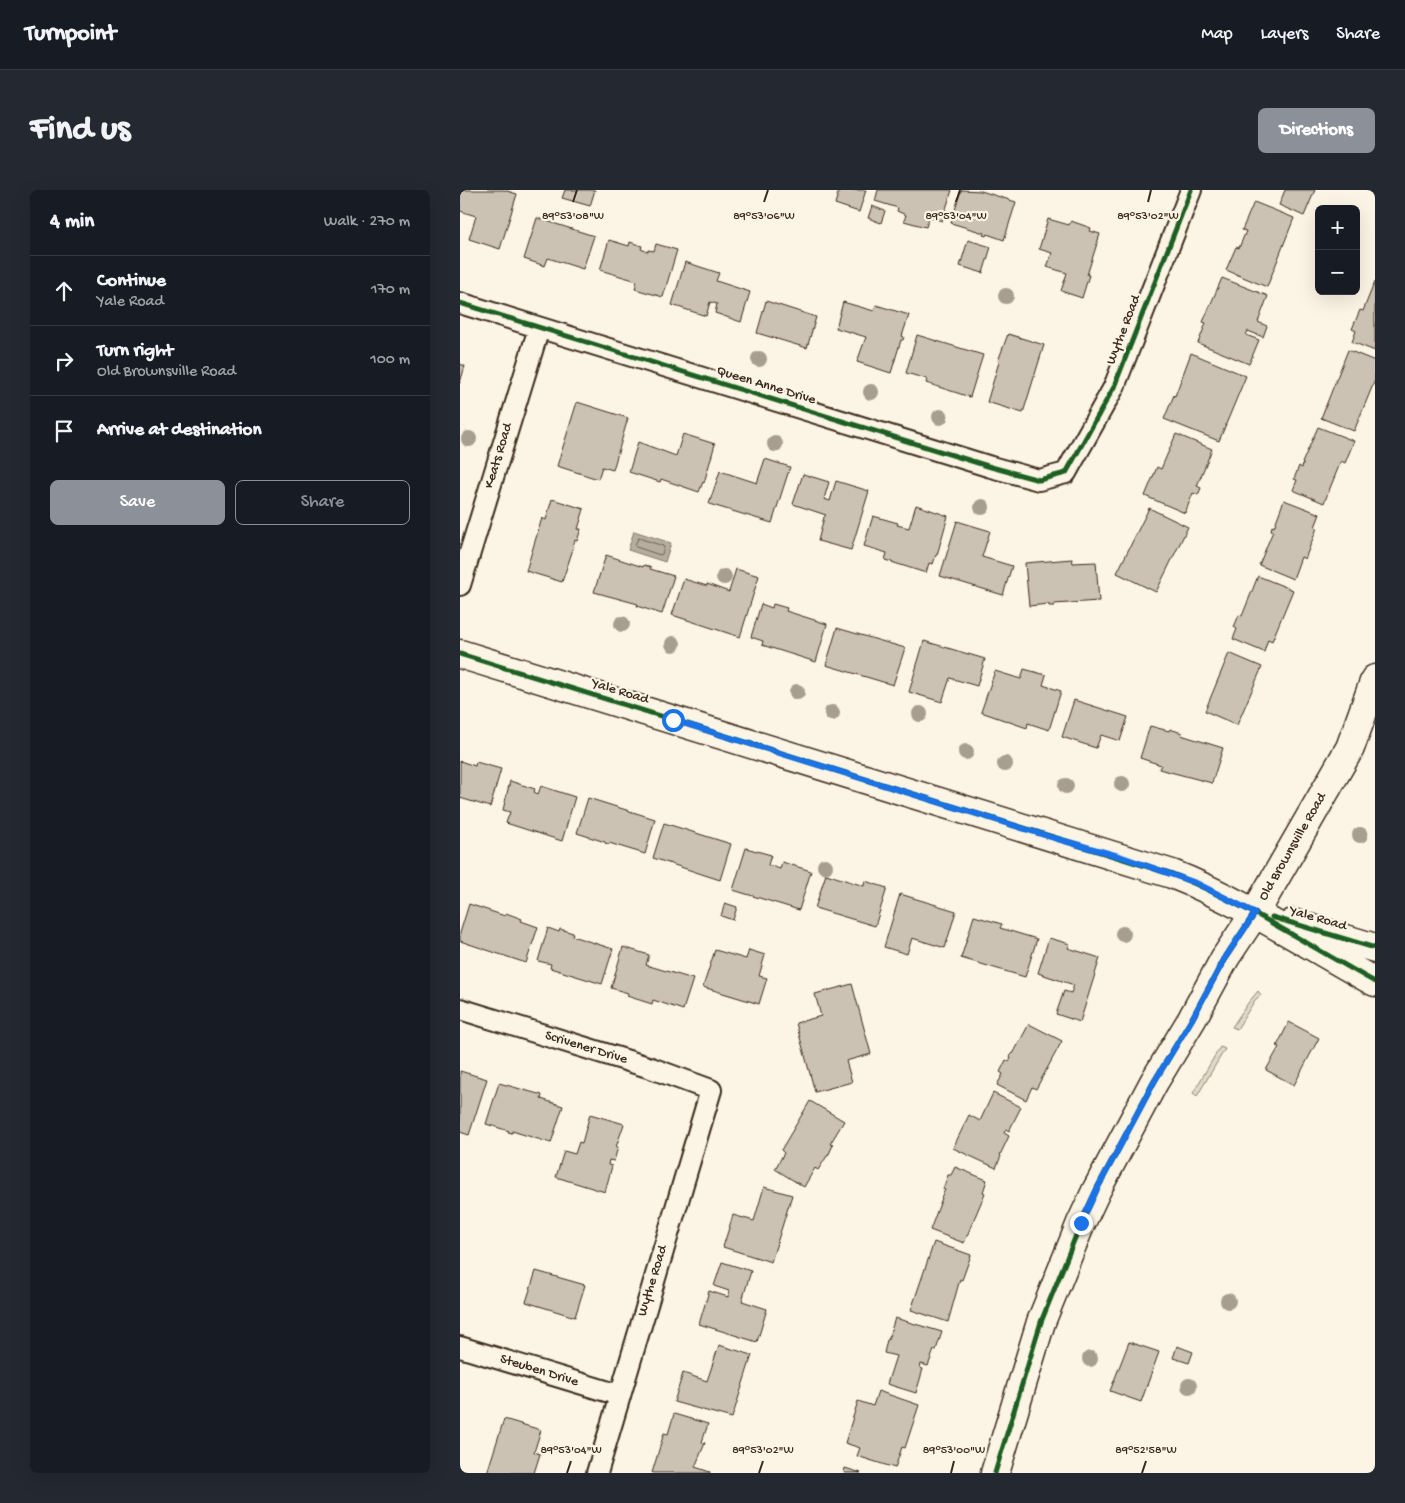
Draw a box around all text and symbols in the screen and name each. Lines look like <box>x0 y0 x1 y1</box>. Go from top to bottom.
text: Turnpoint <box>25 20 116 49</box>
text: Map <box>1201 24 1233 45</box>
text: Layers <box>1261 24 1308 45</box>
text: Share <box>1336 24 1380 45</box>
button: Directions <box>1258 108 1375 153</box>
text: Find us <box>30 110 130 151</box>
map controls <box>1315 205 1360 295</box>
button: + <box>1315 205 1360 250</box>
text: 4 min <box>50 210 94 235</box>
text: 89°53'08"W <box>542 210 604 224</box>
text: 89°53'06"W <box>733 210 795 224</box>
text: 89°53'04"W <box>925 210 987 224</box>
text: 89°53'02"W <box>1117 210 1179 224</box>
text: Walk · 270 m <box>324 213 410 232</box>
button: − <box>1315 250 1360 295</box>
text: Continue <box>97 270 166 293</box>
icon: ahead <box>50 277 78 305</box>
text: 170 m <box>371 281 410 300</box>
street label: Wythe Road <box>1103 291 1146 367</box>
text: Yale Road <box>97 293 164 312</box>
text: Turn right <box>97 340 173 363</box>
icon: right <box>50 347 78 375</box>
text: 100 m <box>370 351 410 370</box>
text: Old Brownsville Road <box>97 363 236 382</box>
street label: Queen Anne Drive <box>714 363 818 409</box>
icon: arrive <box>50 417 78 445</box>
text: Arrive at destination <box>97 419 261 442</box>
street label: Keats Road <box>481 420 518 491</box>
button: Save <box>50 480 225 525</box>
button: Share <box>235 480 410 525</box>
street label: Yale Road <box>588 675 652 709</box>
route start <box>662 709 685 732</box>
street label: Old Brownsville Road <box>1255 789 1332 904</box>
street label: Yale Road <box>1286 902 1350 936</box>
street label: Scrivener Drive <box>543 1027 630 1069</box>
route end <box>1070 1212 1093 1235</box>
street label: Wythe Road <box>634 1242 672 1318</box>
street label: Steuben Drive <box>498 1351 581 1391</box>
text: 89°53'04"W <box>540 1444 602 1458</box>
text: 89°53'02"W <box>732 1444 794 1458</box>
text: 89°53'00"W <box>923 1444 985 1458</box>
text: 89°52'58"W <box>1115 1444 1177 1458</box>

